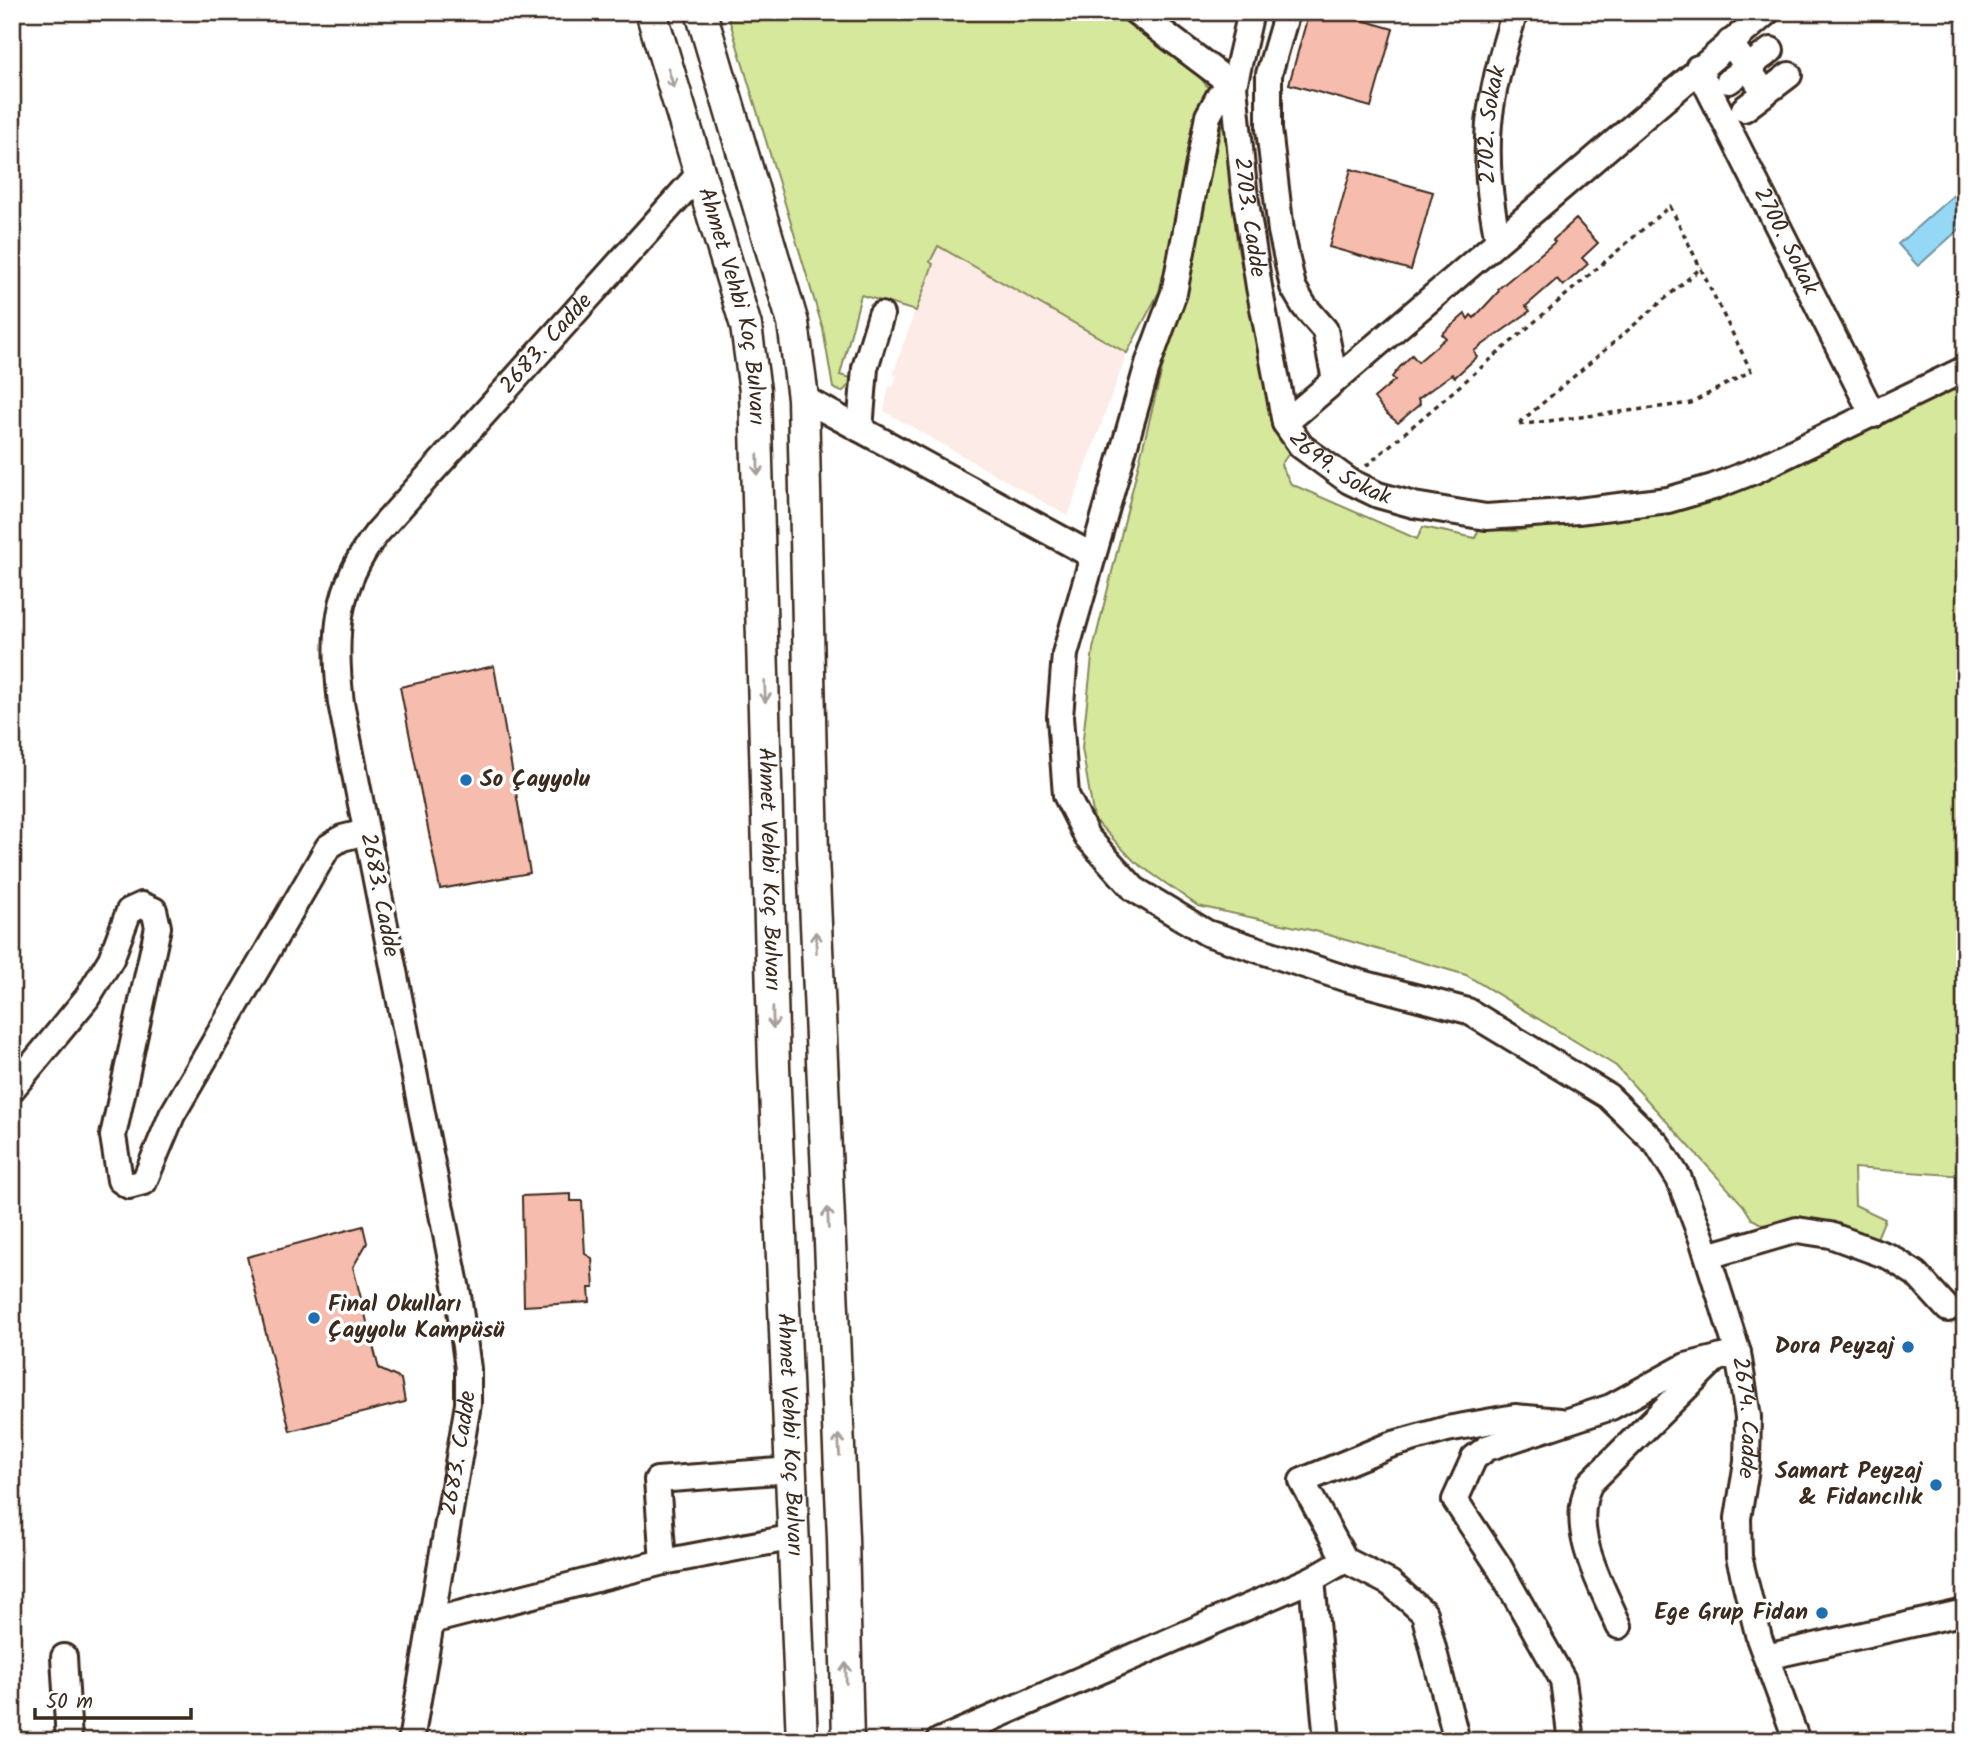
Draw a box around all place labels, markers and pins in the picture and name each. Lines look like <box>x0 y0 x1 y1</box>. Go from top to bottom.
place label: So Çayyolu <box>480 762 591 798</box>
marker: So Çayyolu <box>458 772 474 788</box>
place label: Final Okulları Çayyolu Kampüsü <box>328 1287 505 1349</box>
marker: Final Okulları Çayyolu Kampüsü <box>306 1310 322 1326</box>
place label: Dora Peyzaj <box>1775 1329 1896 1365</box>
marker: Dora Peyzaj <box>1900 1339 1916 1355</box>
place label: Samart Peyzaj & Fidancılık <box>1775 1454 1924 1516</box>
marker: Samart Peyzaj & Fidancılık <box>1928 1477 1944 1493</box>
place label: Ege Grup Fidan <box>1654 1595 1808 1631</box>
marker: Ege Grup Fidan <box>1814 1605 1830 1621</box>

